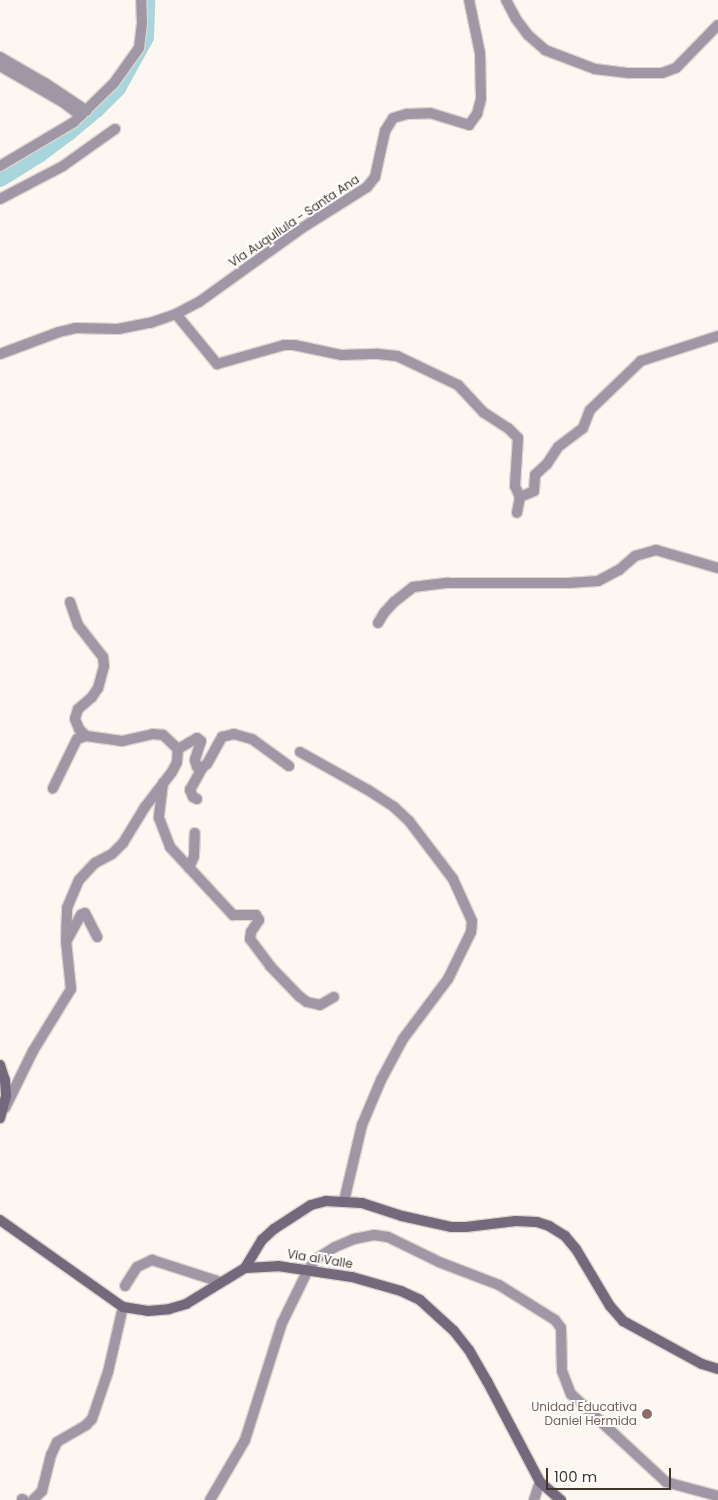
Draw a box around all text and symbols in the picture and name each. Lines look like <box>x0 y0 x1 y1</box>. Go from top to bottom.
street label: Vía Auquilula - Santa Ana <box>226 172 362 270</box>
street label: Via al Valle <box>286 1247 354 1271</box>
place label: Unidad Educativa Daniel Hermida <box>531 1400 637 1428</box>
marker: Unidad Educativa Daniel Hermida <box>641 1408 653 1420</box>
scale bar <box>548 1458 673 1490</box>
text: 100 m <box>554 1466 597 1487</box>

